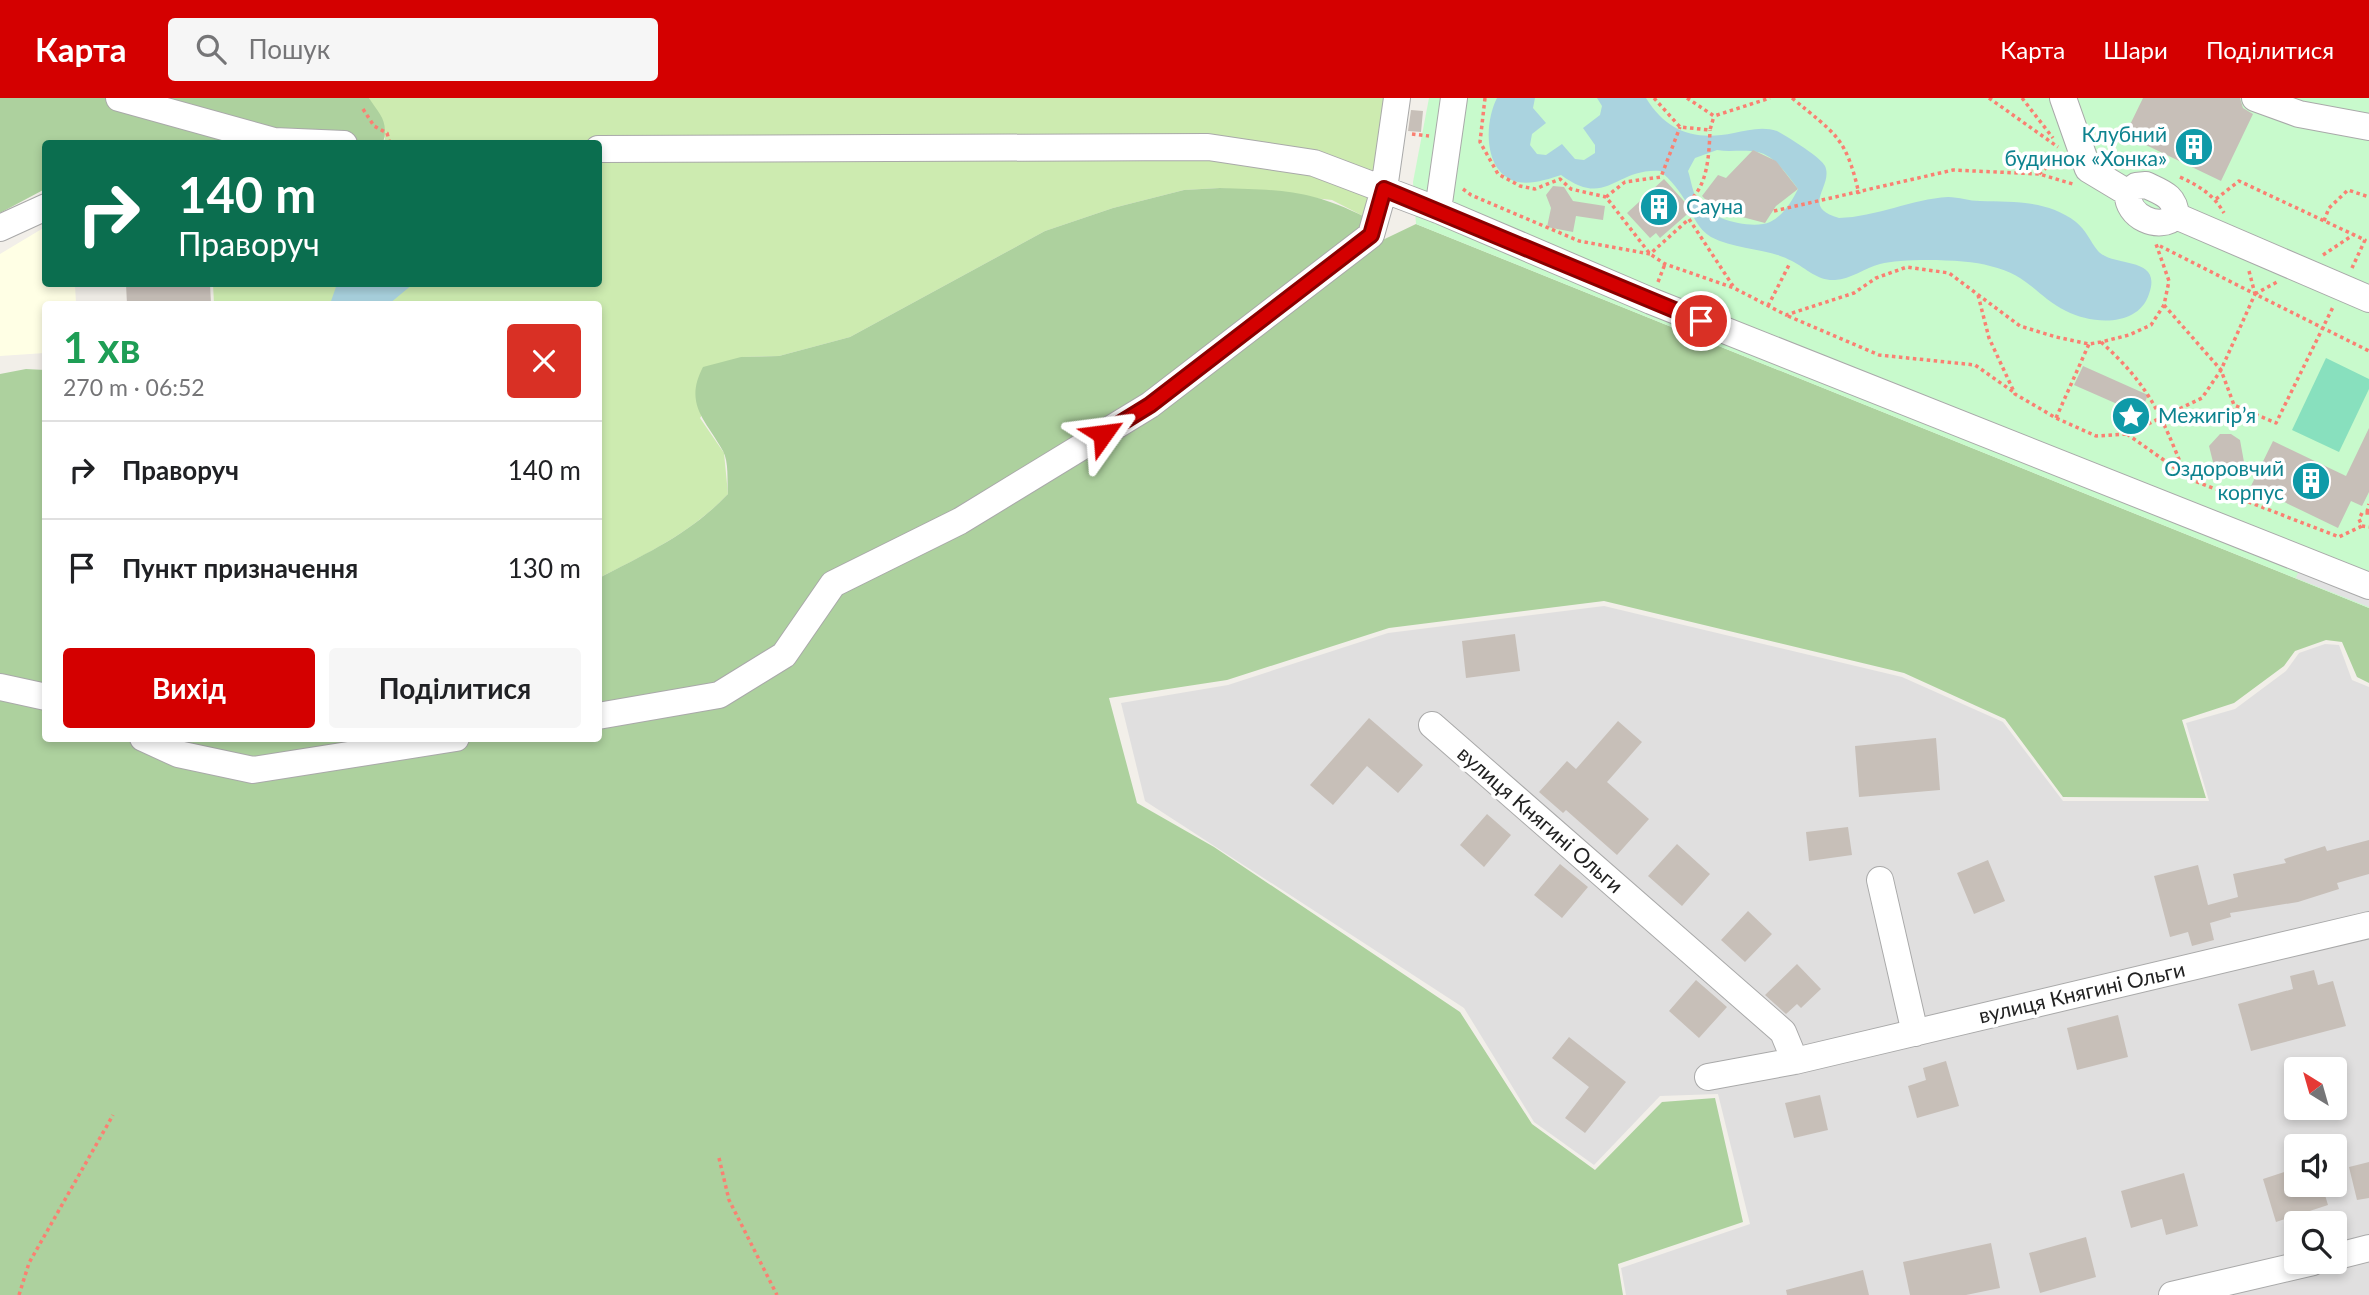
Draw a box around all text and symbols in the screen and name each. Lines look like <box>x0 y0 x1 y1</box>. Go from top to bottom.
search box <box>168 18 658 81</box>
text: Карта <box>35 29 126 69</box>
icon: search <box>192 30 230 68</box>
text: Пошук <box>248 33 330 65</box>
text: Карта <box>2000 35 2065 64</box>
text: Шари <box>2103 35 2168 64</box>
text: Поділитися <box>2206 35 2334 64</box>
place label: Клубний будинок «Хонка» <box>2004 121 2167 170</box>
building icon: Клубний будинок «Хонка» <box>2173 126 2215 168</box>
text: 140 m <box>178 165 316 223</box>
icon: right <box>63 168 154 259</box>
building icon: Сауна <box>1638 186 1680 228</box>
place label: Сауна <box>1686 193 1743 218</box>
text: Праворуч <box>178 224 320 263</box>
pin <box>1671 291 1731 351</box>
icon: arrive <box>1682 302 1720 340</box>
text: 1 хв <box>63 322 141 372</box>
button: close <box>507 324 581 398</box>
text: 270 m · 06:52 <box>63 373 205 401</box>
place icon: Межигір’я <box>2110 395 2152 437</box>
position arrow <box>1066 397 1140 471</box>
place label: Межигір’я <box>2158 402 2256 427</box>
icon: right <box>63 451 101 489</box>
text: Праворуч <box>122 454 239 486</box>
text: 140 m <box>508 454 581 486</box>
place label: Оздоровчий корпус <box>2164 455 2284 504</box>
building icon: Оздоровчий корпус <box>2290 460 2332 502</box>
icon: arrive <box>63 549 101 587</box>
text: Пункт призначення <box>122 552 358 584</box>
text: 130 m <box>508 552 581 584</box>
button: Вихід <box>63 648 315 728</box>
button: Поділитися <box>329 648 581 728</box>
street label: вулиця Княгині Ольги <box>1453 740 1629 897</box>
street label: вулиця Княгині Ольги <box>1976 956 2187 1027</box>
north arrow <box>2284 1057 2347 1120</box>
map controls <box>2284 1057 2347 1274</box>
button: sound <box>2284 1134 2347 1197</box>
button: search <box>2284 1211 2347 1274</box>

